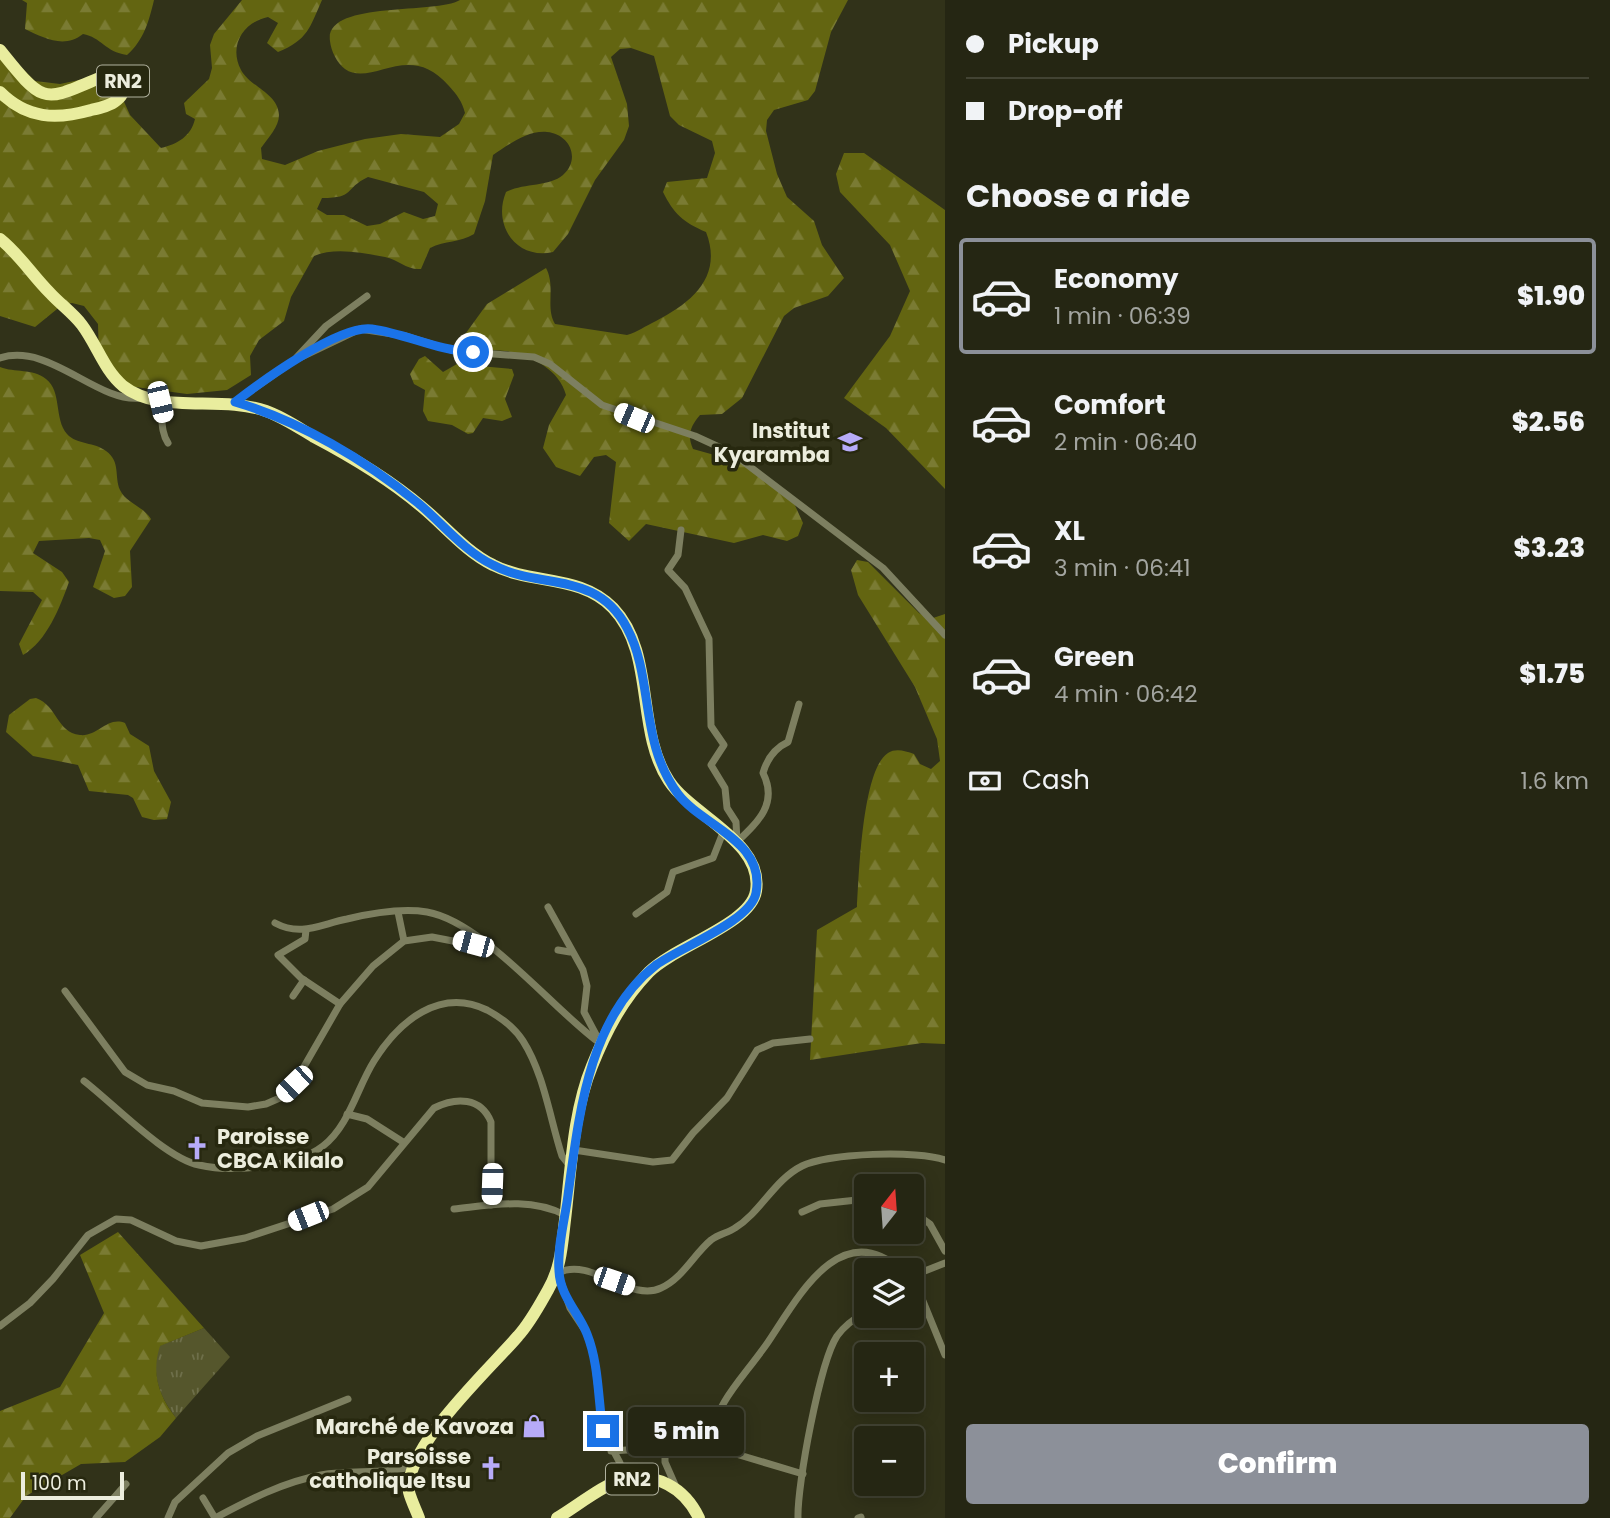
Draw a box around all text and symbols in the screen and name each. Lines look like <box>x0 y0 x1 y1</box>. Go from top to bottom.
text: Pickup <box>1008 26 1099 62</box>
road number: RN2 <box>97 66 149 96</box>
text: Drop-off <box>1008 93 1123 129</box>
text: Choose a ride <box>966 173 1190 218</box>
text: Economy <box>1054 261 1178 297</box>
icon: car <box>970 265 1033 328</box>
text: $1.90 <box>1517 278 1585 314</box>
text: 1 min · 06:39 <box>1054 300 1191 332</box>
route start <box>457 336 489 368</box>
car <box>146 379 175 425</box>
text: Comfort <box>1054 387 1166 423</box>
icon: car <box>970 391 1033 454</box>
car <box>611 400 658 436</box>
text: $2.56 <box>1512 404 1585 440</box>
place label: Institut Kyaramba <box>714 416 830 469</box>
text: 2 min · 06:40 <box>1054 426 1197 458</box>
school or university icon: Institut Kyaramba <box>836 428 864 456</box>
text: XL <box>1054 513 1085 549</box>
icon: car <box>970 517 1033 580</box>
text: $3.23 <box>1513 530 1585 566</box>
text: 3 min · 06:41 <box>1054 552 1191 584</box>
text: Green <box>1054 639 1135 675</box>
icon: car <box>970 643 1033 706</box>
text: $1.75 <box>1519 656 1585 692</box>
text: 4 min · 06:42 <box>1054 678 1197 710</box>
icon: cash <box>966 762 1004 800</box>
text: Cash <box>1022 762 1090 798</box>
text: 1.6 km <box>1521 765 1589 797</box>
car <box>450 928 497 960</box>
car <box>272 1062 317 1106</box>
place label: Paroisse CBCA Kilalo <box>217 1122 344 1175</box>
church icon: Paroisse CBCA Kilalo <box>183 1134 211 1162</box>
car <box>481 1163 504 1205</box>
north arrow <box>854 1174 924 1244</box>
map controls <box>854 1174 924 1496</box>
car <box>285 1198 332 1234</box>
button: layers <box>854 1258 924 1328</box>
car <box>591 1264 638 1298</box>
button: + <box>854 1342 924 1412</box>
callout: 5 min <box>628 1406 743 1456</box>
place label: Marché de Kavoza <box>315 1412 514 1441</box>
shop icon: Marché de Kavoza <box>520 1412 548 1440</box>
route end <box>587 1415 619 1447</box>
text: 5 min <box>653 1415 719 1447</box>
button: Confirm <box>966 1424 1589 1504</box>
button: − <box>854 1426 924 1496</box>
place label: Parsoisse catholique Itsu <box>309 1442 471 1495</box>
church icon: Parsoisse catholique Itsu <box>477 1454 505 1482</box>
road number: RN2 <box>606 1464 658 1494</box>
scale bar <box>21 1469 124 1501</box>
text: 100 m <box>32 1470 87 1497</box>

